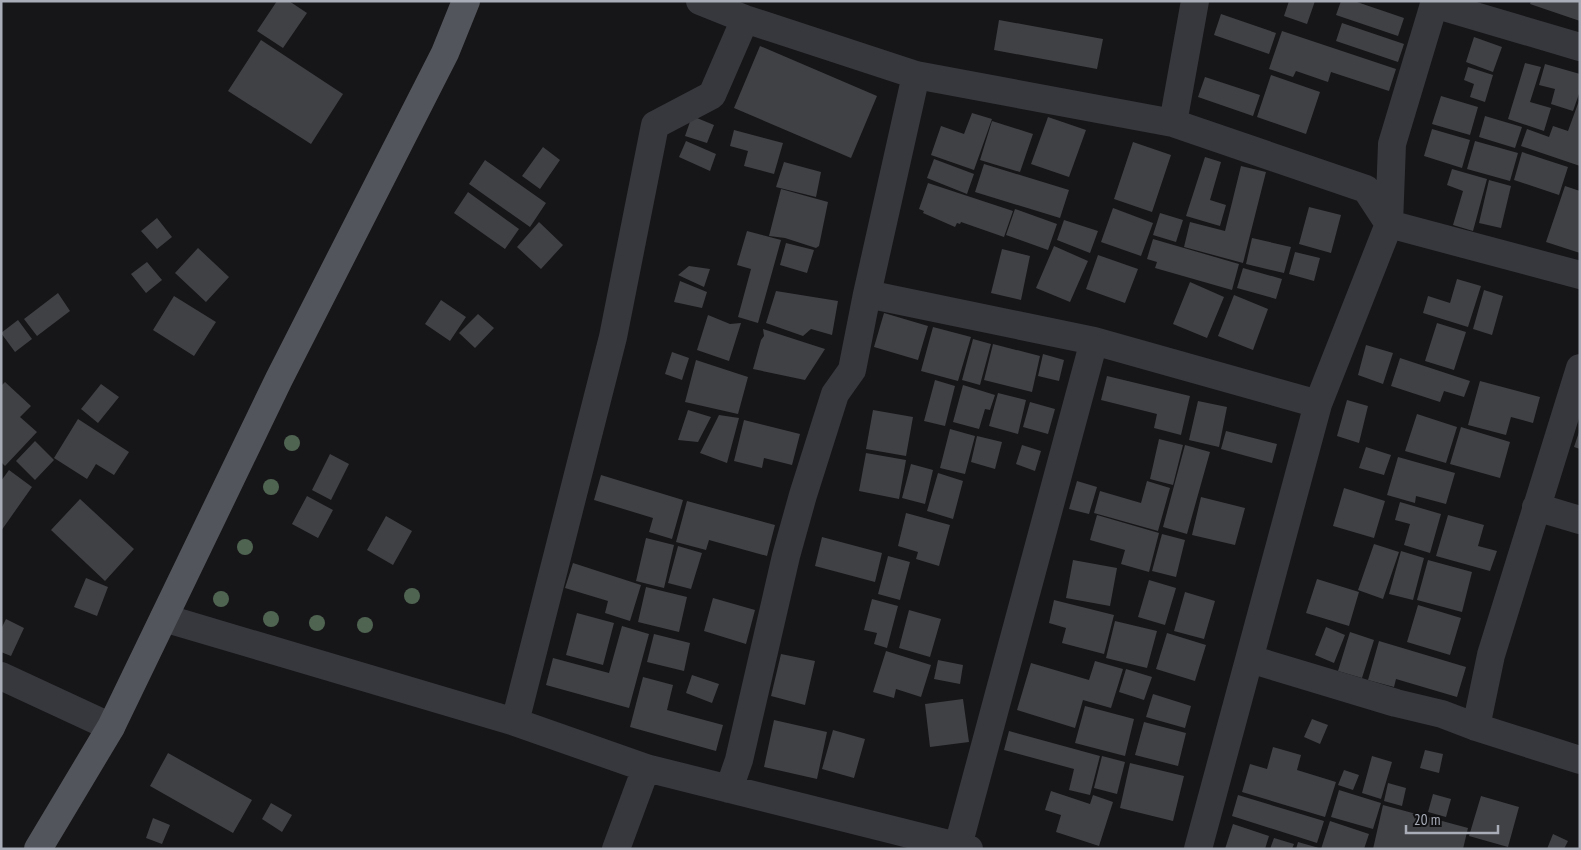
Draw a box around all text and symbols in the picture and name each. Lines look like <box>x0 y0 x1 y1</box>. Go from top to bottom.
scale bar <box>1406 802 1498 834</box>
text: 20 m <box>1414 810 1440 829</box>

